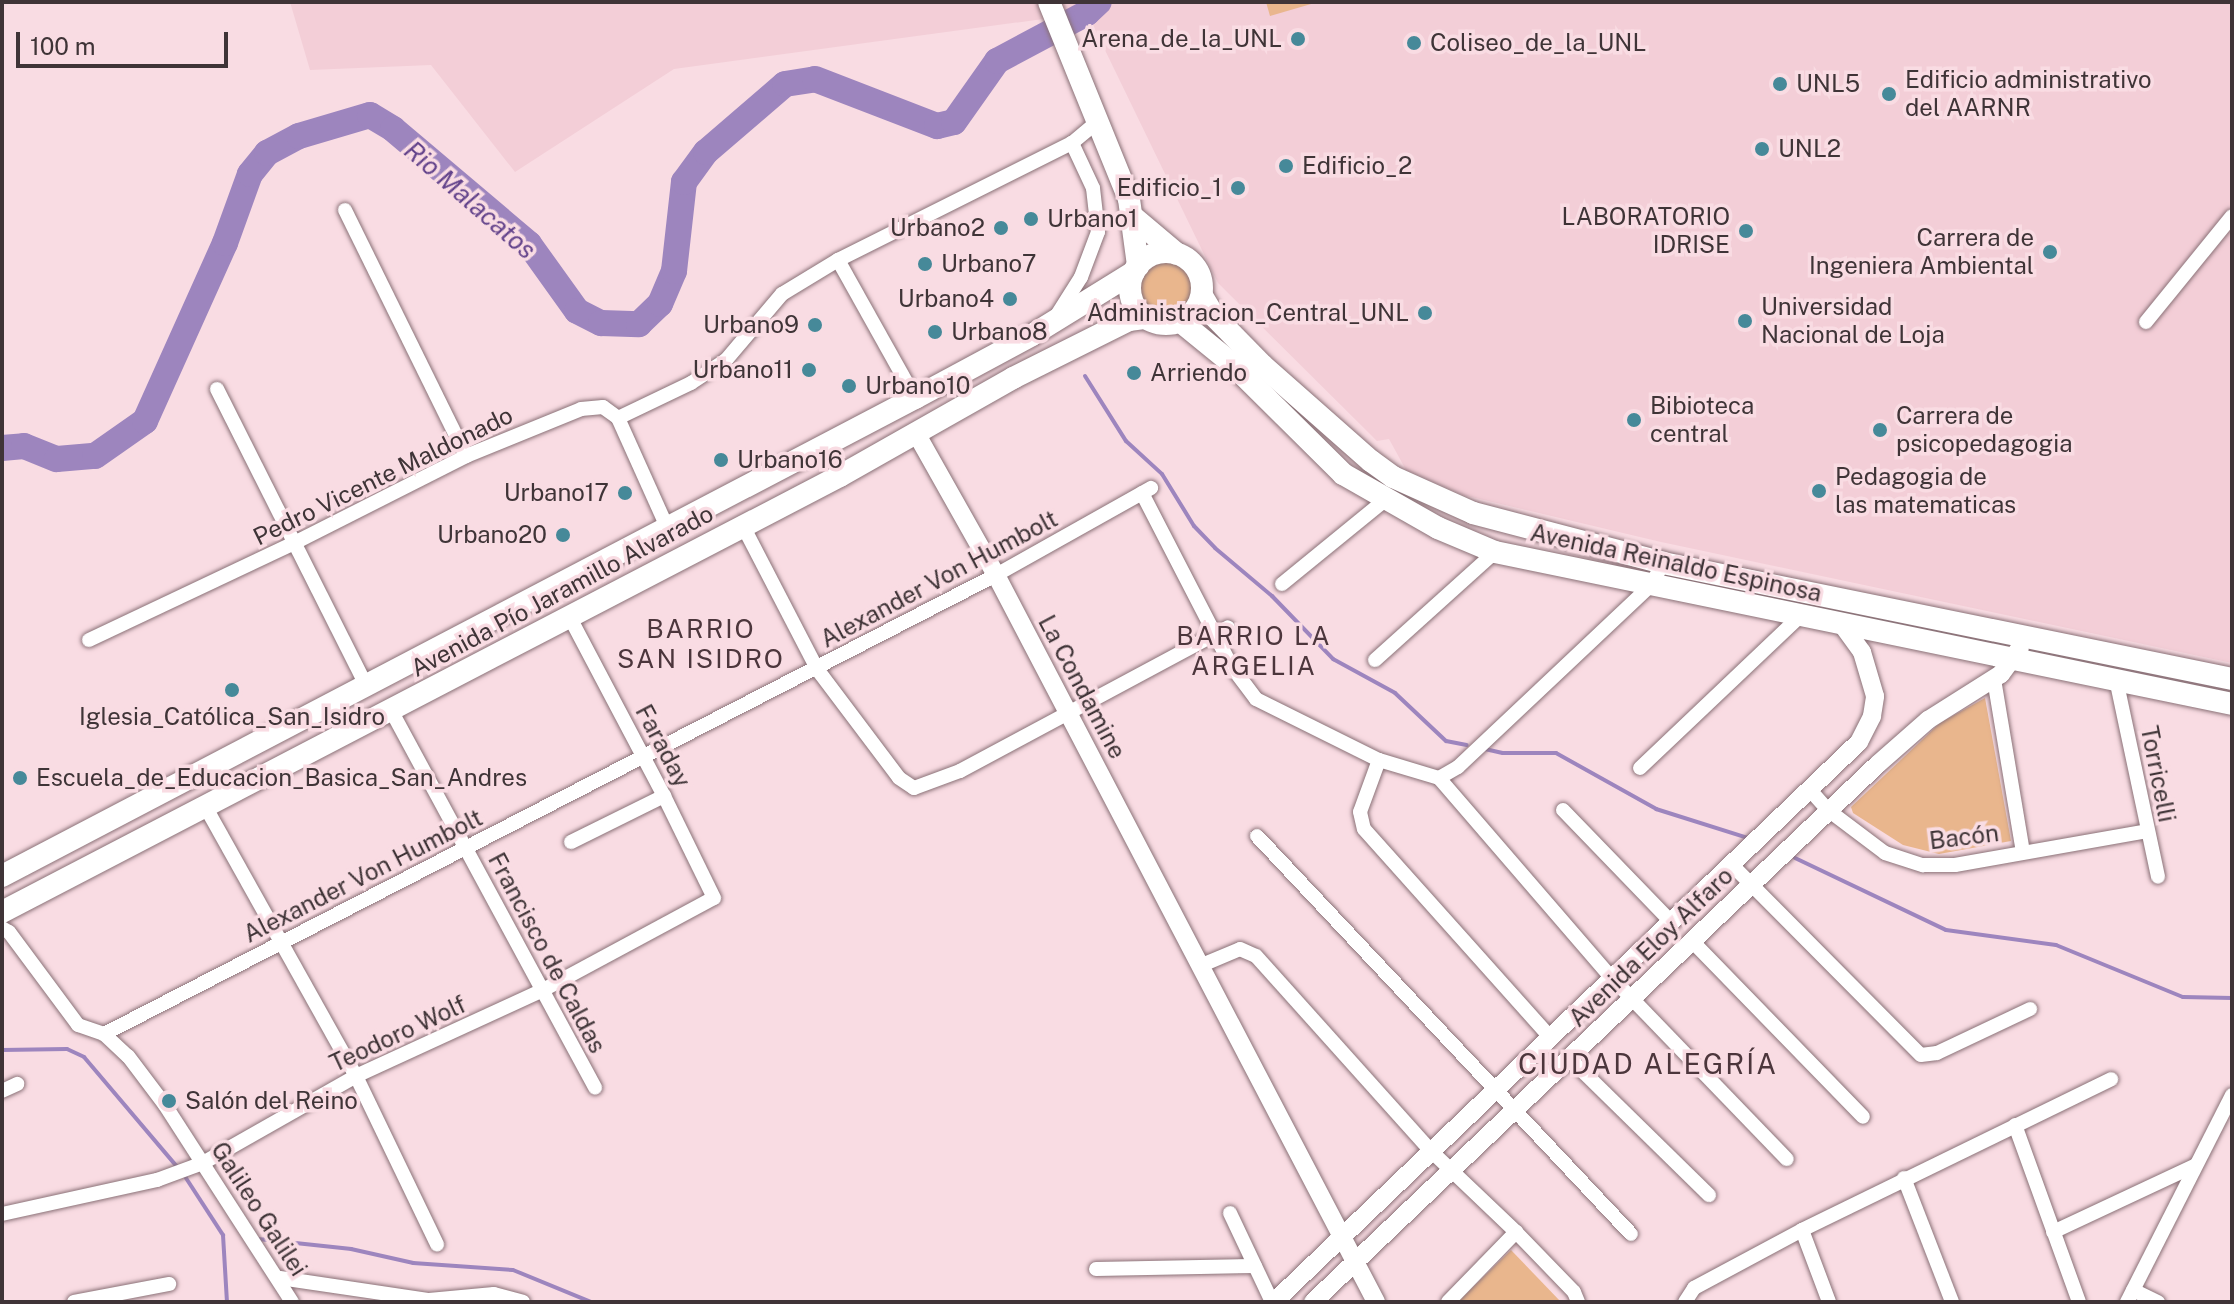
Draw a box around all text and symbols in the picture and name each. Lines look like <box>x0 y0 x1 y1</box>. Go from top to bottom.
scale bar <box>20 16 232 66</box>
place label: Arena_de_la_UNL <box>1081 25 1282 53</box>
place label: Coliseo_de_la_UNL <box>1430 29 1646 57</box>
marker: Arena_de_la_UNL <box>1289 30 1307 48</box>
text: 100 m <box>30 32 96 60</box>
marker: Coliseo_de_la_UNL <box>1405 34 1423 52</box>
place label: Edificio administrativo del AARNR <box>1905 66 2152 122</box>
place label: UNL5 <box>1796 70 1860 98</box>
marker: UNL5 <box>1771 75 1789 93</box>
marker: Edificio administrativo del AARNR <box>1880 85 1898 103</box>
water label: Rio Malacatos <box>398 134 542 266</box>
place label: UNL2 <box>1778 135 1841 163</box>
marker: UNL2 <box>1753 140 1771 158</box>
place label: Edificio_2 <box>1302 152 1412 180</box>
marker: Edificio_2 <box>1277 157 1295 175</box>
place label: Edificio_1 <box>1117 174 1222 202</box>
marker: Edificio_1 <box>1229 179 1247 197</box>
place label: LABORATORIO IDRISE <box>1562 203 1730 259</box>
place label: Urbano1 <box>1047 205 1138 233</box>
marker: Urbano1 <box>1022 210 1040 228</box>
place label: Urbano2 <box>890 214 985 242</box>
marker: Urbano2 <box>992 219 1010 237</box>
marker: LABORATORIO IDRISE <box>1737 222 1755 240</box>
place label: Carrera de Ingeniera Ambiental <box>1809 224 2034 280</box>
marker: Carrera de Ingeniera Ambiental <box>2041 243 2059 261</box>
place label: Urbano7 <box>941 250 1036 278</box>
marker: Urbano7 <box>916 255 934 273</box>
place label: Urbano4 <box>898 285 994 313</box>
marker: Urbano4 <box>1001 290 1019 308</box>
place label: Universidad Nacional de Loja <box>1761 293 1945 349</box>
place label: Administracion_Central_UNL <box>1087 299 1409 327</box>
marker: Administracion_Central_UNL <box>1416 304 1434 322</box>
place label: Urbano9 <box>703 311 799 339</box>
marker: Universidad Nacional de Loja <box>1736 312 1754 330</box>
marker: Urbano9 <box>806 316 824 334</box>
place label: Urbano8 <box>951 318 1048 346</box>
marker: Urbano8 <box>926 323 944 341</box>
place label: Urbano11 <box>692 356 793 384</box>
place label: Arriendo <box>1150 359 1247 387</box>
marker: Urbano11 <box>800 361 818 379</box>
marker: Arriendo <box>1125 364 1143 382</box>
place label: Urbano10 <box>865 372 971 400</box>
marker: Urbano10 <box>840 377 858 395</box>
place label: Bibioteca central <box>1650 392 1754 448</box>
street label: Pedro Vicente Maldonado <box>248 400 518 552</box>
place label: Carrera de psicopedagogia <box>1896 402 2072 458</box>
marker: Bibioteca central <box>1625 411 1643 429</box>
marker: Carrera de psicopedagogia <box>1871 421 1889 439</box>
place label: Urbano16 <box>737 446 843 474</box>
marker: Urbano16 <box>712 451 730 469</box>
place label: Pedagogia de las matematicas <box>1835 463 2016 519</box>
place label: Urbano17 <box>504 479 609 507</box>
marker: Pedagogia de las matematicas <box>1810 482 1828 500</box>
marker: Urbano17 <box>616 484 634 502</box>
street label: Avenida Pío Jaramillo Alvarado <box>406 499 718 683</box>
street label: Alexander Von Humbolt <box>815 504 1063 654</box>
street label: Avenida Reinaldo Espinosa <box>1528 518 1824 608</box>
place label: Urbano20 <box>437 521 547 549</box>
marker: Urbano20 <box>554 526 572 544</box>
street label: La Condamine <box>1032 610 1132 764</box>
district label: BARRIO SAN ISIDRO <box>617 613 785 674</box>
district label: BARRIO LA ARGELIA <box>1176 620 1332 682</box>
marker: Iglesia_Católica_San_Isidro <box>223 681 241 699</box>
street label: Faraday <box>629 700 697 792</box>
place label: Iglesia_Católica_San_Isidro <box>79 703 385 731</box>
street label: Torricelli <box>2135 723 2181 825</box>
place label: Escuela_de_Educacion_Basica_San_Andres <box>36 764 527 792</box>
marker: Escuela_de_Educacion_Basica_San_Andres <box>11 769 29 787</box>
street label: Alexander Von Humbolt <box>238 803 488 949</box>
street label: Bacón <box>1928 818 2000 856</box>
street label: Francisco de Caldas <box>482 848 612 1058</box>
street label: Avenida Eloy Alfaro <box>1563 861 1739 1033</box>
street label: Teodoro Wolf <box>325 990 471 1078</box>
district label: CIUDAD ALEGRÍA <box>1518 1047 1778 1081</box>
place label: Salón del Reino <box>185 1087 358 1115</box>
marker: Salón del Reino <box>160 1092 178 1110</box>
street label: Galileo Galilei <box>205 1137 313 1281</box>

